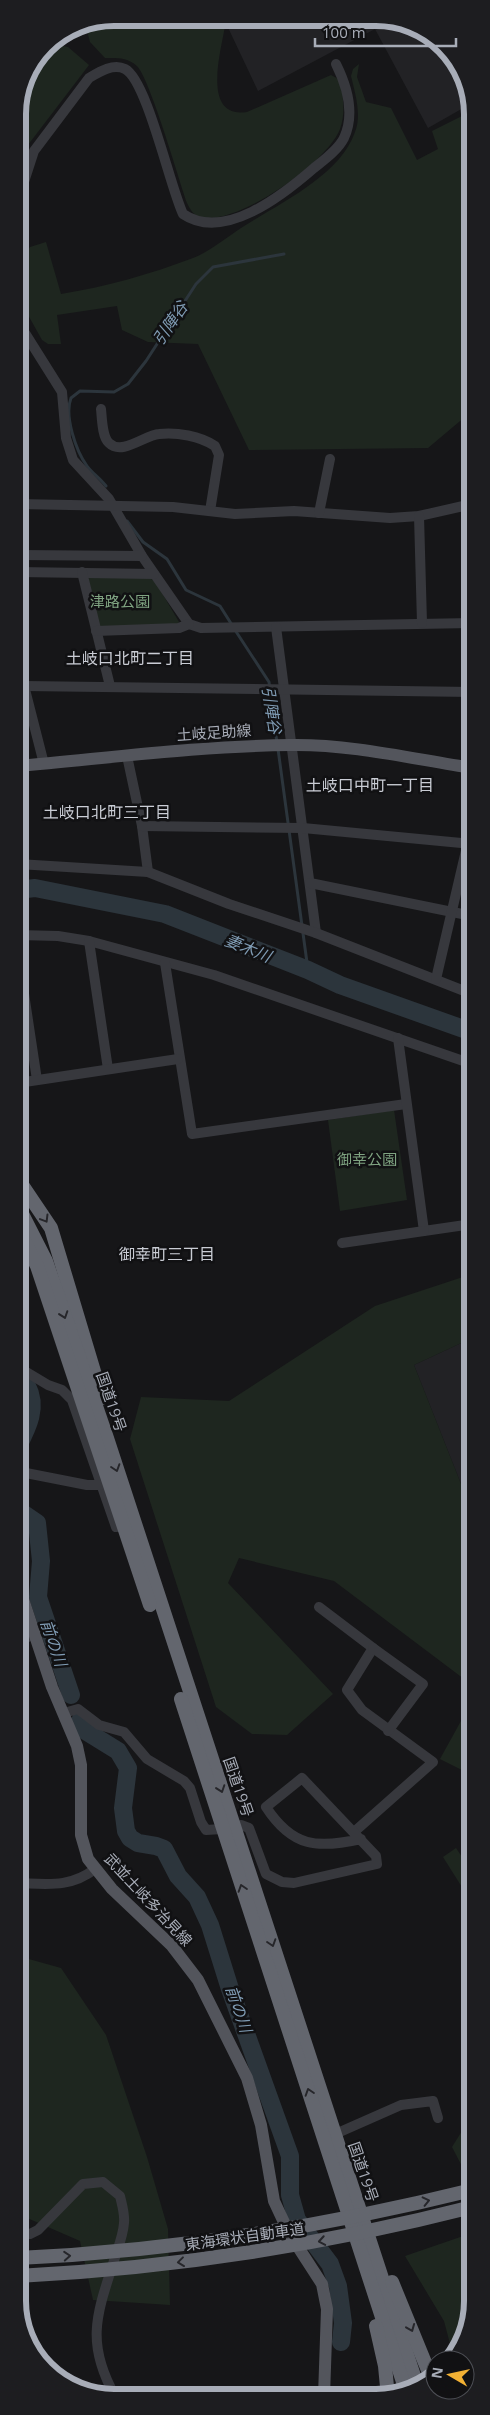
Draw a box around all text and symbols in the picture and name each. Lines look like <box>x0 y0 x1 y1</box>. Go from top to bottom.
scale bar <box>315 15 456 47</box>
text: 100 m <box>322 22 366 42</box>
water label: 引陣谷 <box>147 295 194 349</box>
park label: 津路公園 <box>90 591 150 611</box>
district label: 土岐口北町二丁目 <box>66 647 194 669</box>
water label: 引陣谷 <box>257 685 287 737</box>
street label: 土岐足助線 <box>176 719 252 745</box>
district label: 土岐口中町一丁目 <box>306 774 434 796</box>
district label: 土岐口北町三丁目 <box>43 801 171 823</box>
water label: 妻木川 <box>222 929 276 968</box>
park label: 御幸公園 <box>337 1149 397 1169</box>
one-way arrow <box>39 1214 49 1223</box>
district label: 御幸町三丁目 <box>119 1243 215 1265</box>
one-way arrow <box>58 1310 68 1318</box>
street label: 国道19号 <box>92 1369 132 1434</box>
one-way arrow <box>111 1464 121 1472</box>
water label: 前の川 <box>36 1617 73 1671</box>
street label: 国道19号 <box>219 1754 259 1819</box>
one-way arrow <box>216 1784 226 1793</box>
street label: 武並土岐多治見線 <box>100 1849 197 1950</box>
one-way arrow <box>237 1884 247 1892</box>
one-way arrow <box>267 1939 277 1947</box>
water label: 前の川 <box>221 1983 258 2037</box>
one-way arrow <box>304 2088 314 2097</box>
street label: 国道19号 <box>344 2139 384 2204</box>
one-way arrow <box>422 2196 431 2207</box>
street label: 東海環状自動車道 <box>184 2218 306 2254</box>
one-way arrow <box>318 2236 327 2246</box>
one-way arrow <box>63 2250 71 2261</box>
one-way arrow <box>177 2256 185 2267</box>
one-way arrow <box>405 2324 415 2332</box>
north arrow <box>425 2350 475 2400</box>
text: N <box>426 2366 447 2380</box>

